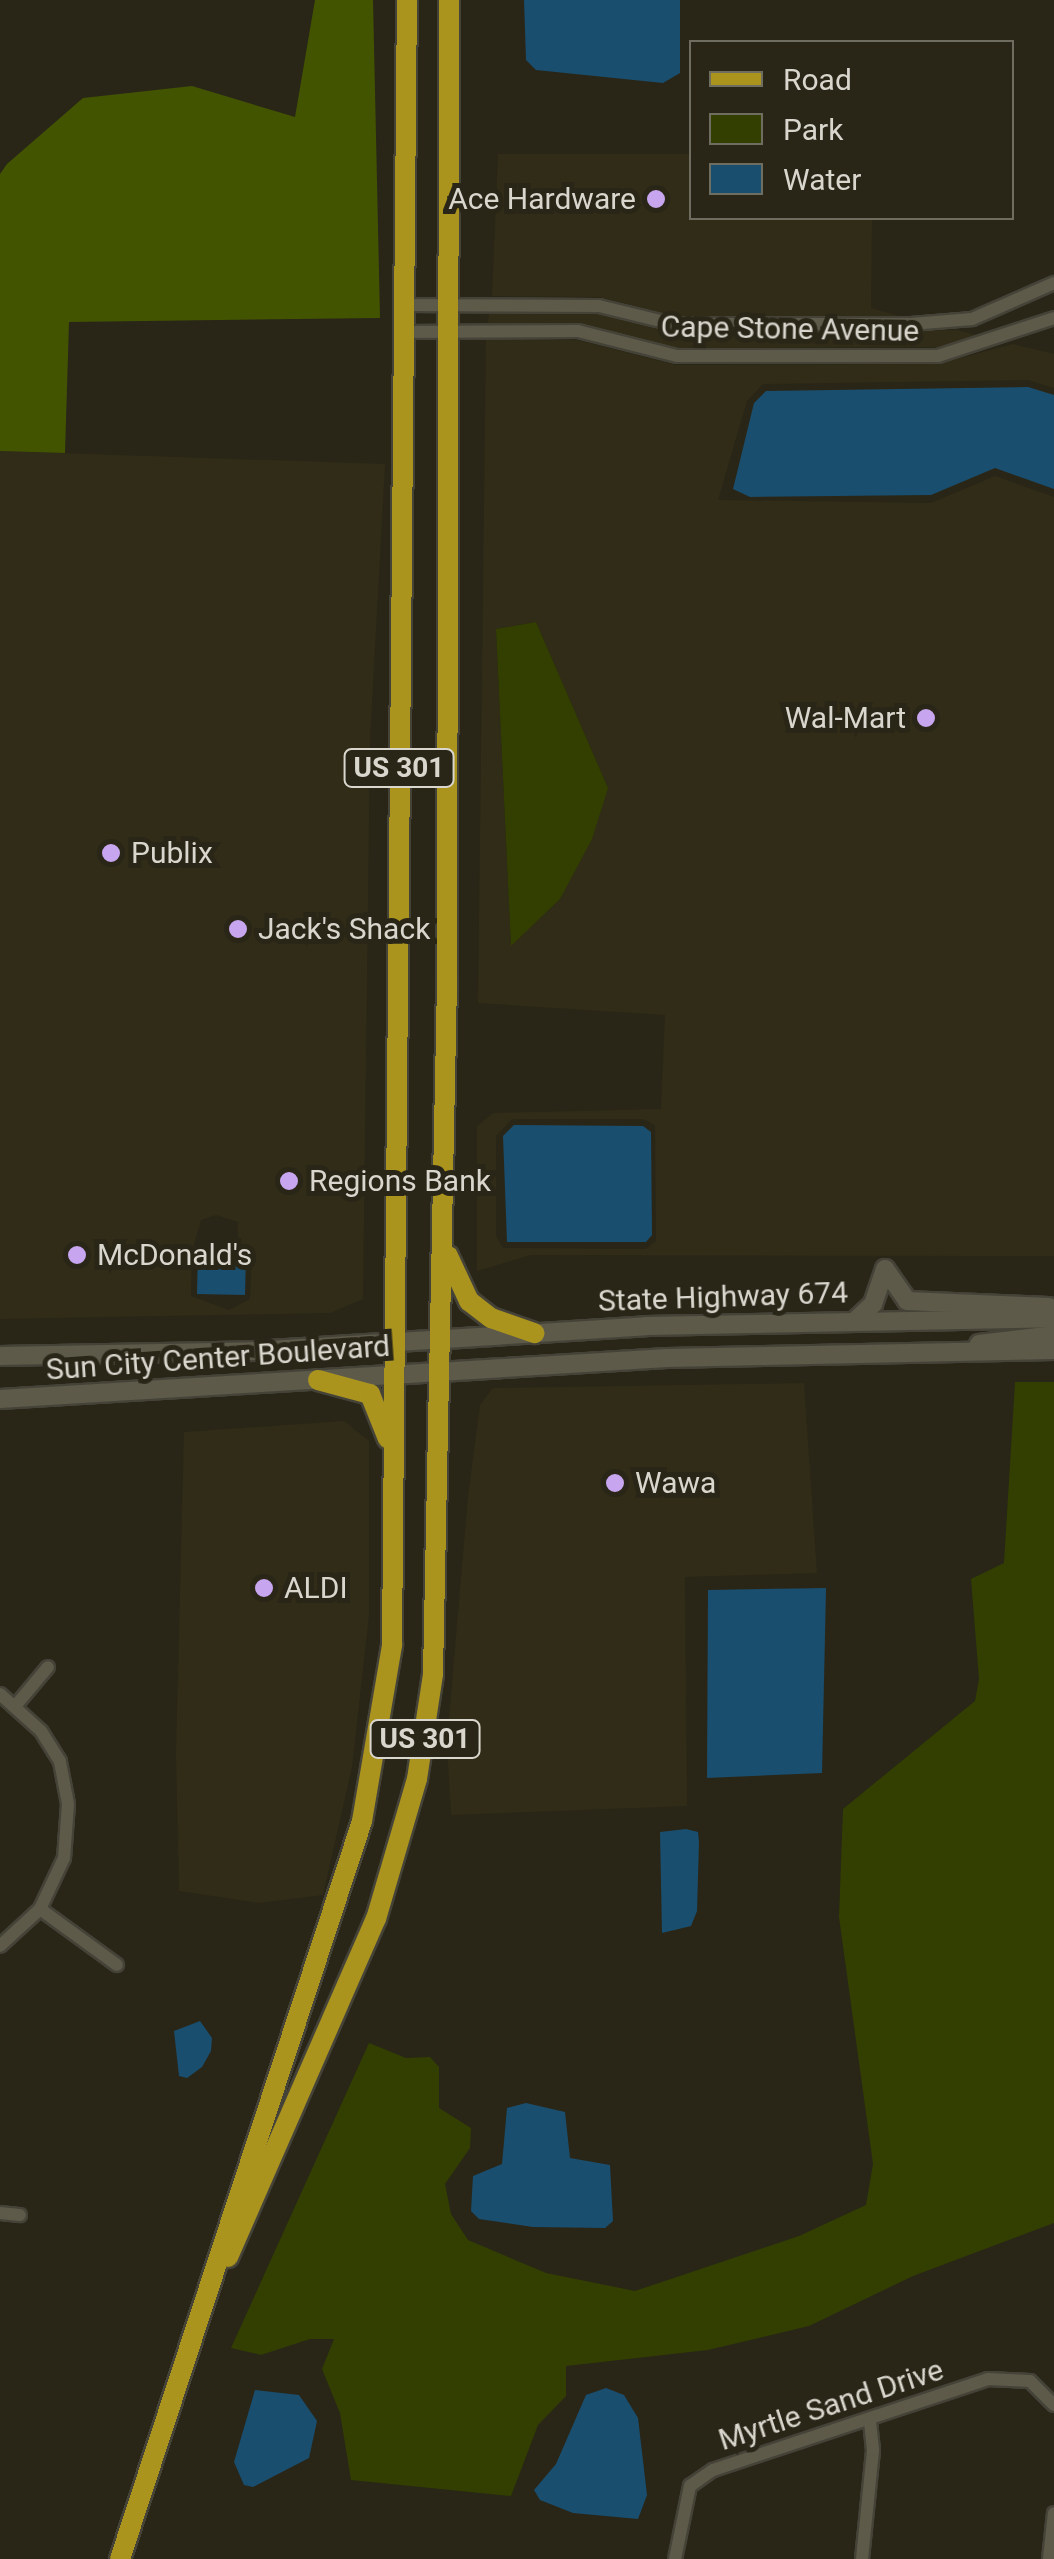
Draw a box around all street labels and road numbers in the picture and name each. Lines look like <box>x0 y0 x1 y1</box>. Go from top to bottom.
street label: Cape Stone Avenue <box>660 309 920 349</box>
road number: US 301 <box>342 745 456 791</box>
street label: State Highway 674 <box>597 1275 849 1319</box>
street label: Sun City Center Boulevard <box>45 1328 391 1388</box>
road number: US 301 <box>368 1716 482 1762</box>
street label: Myrtle Sand Drive <box>714 2352 948 2458</box>

